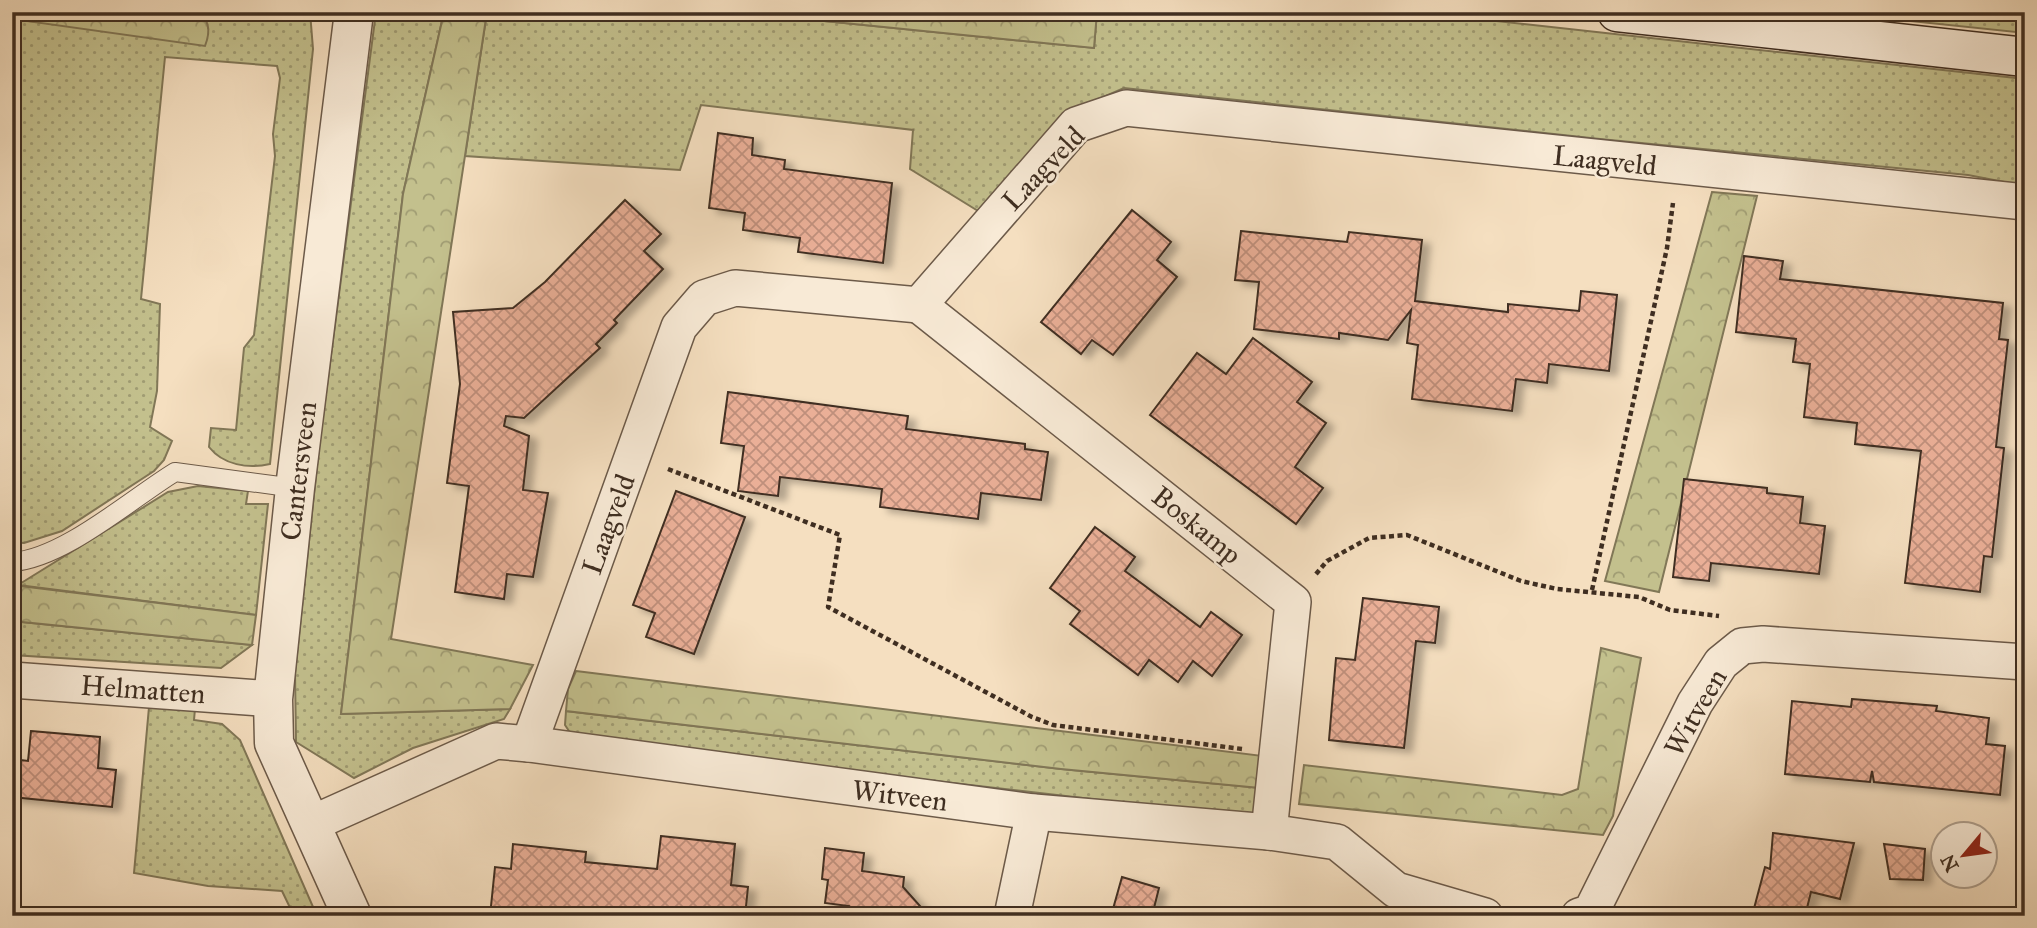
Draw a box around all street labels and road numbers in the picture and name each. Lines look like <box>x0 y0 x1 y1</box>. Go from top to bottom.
street label: Laagveld <box>995 119 1092 218</box>
street label: Laagveld <box>1551 138 1659 183</box>
street label: Cantersveen <box>273 400 324 543</box>
street label: Laagveld <box>574 469 643 579</box>
street label: Boskamp <box>1145 479 1249 572</box>
street label: Witveen <box>1656 662 1734 762</box>
street label: Helmatten <box>79 668 207 711</box>
street label: Witveen <box>850 772 950 819</box>

